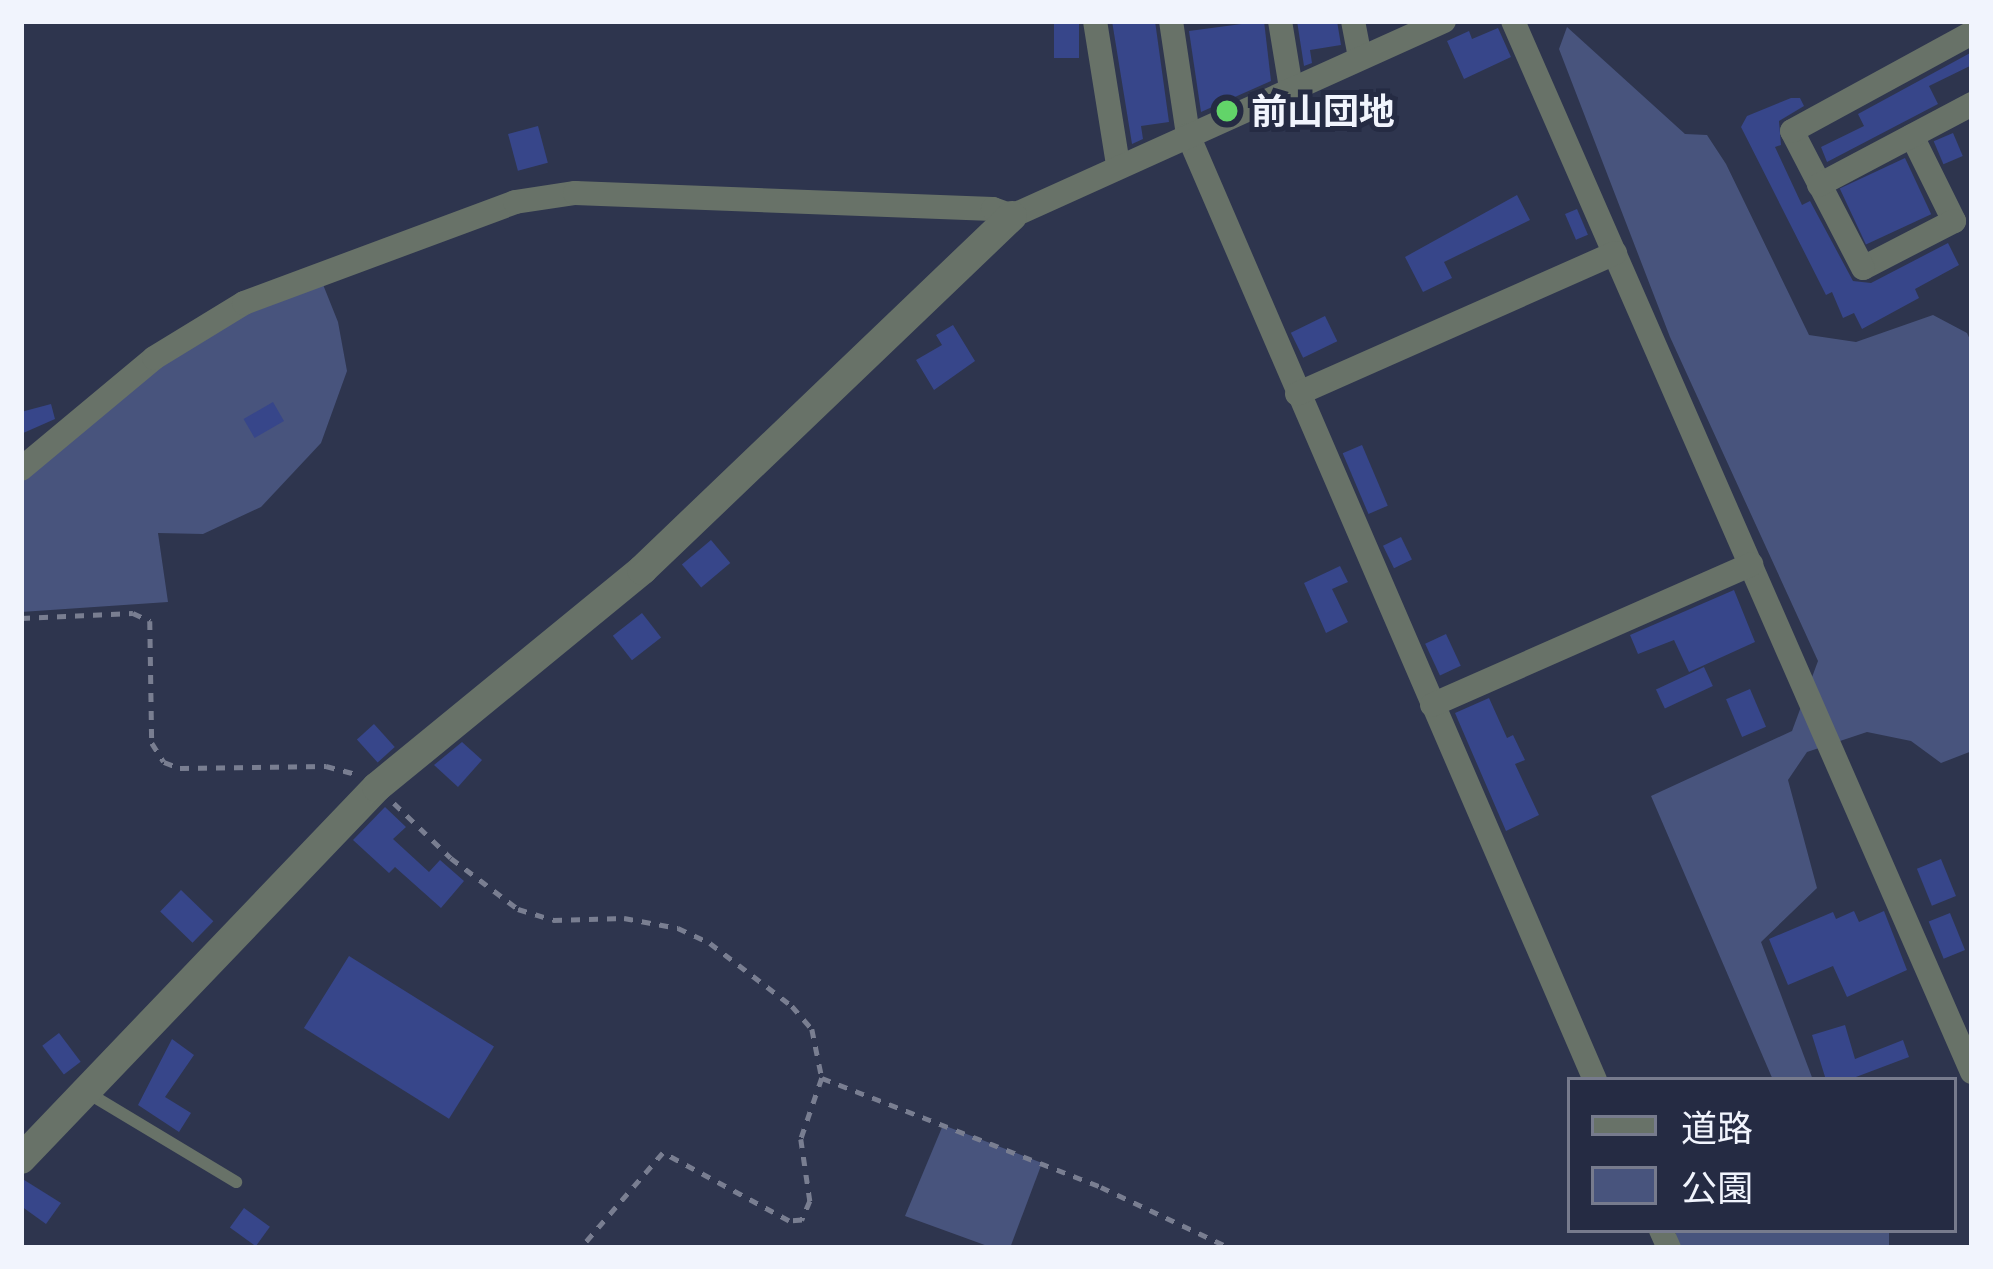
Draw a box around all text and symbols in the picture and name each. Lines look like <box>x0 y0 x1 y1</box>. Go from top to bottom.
place label: 前山団地 <box>1251 89 1395 133</box>
marker: 前山団地 <box>1214 98 1240 124</box>
legend <box>1567 1077 1957 1233</box>
text: 道路 <box>1681 1107 1753 1148</box>
text: 公園 <box>1681 1167 1753 1208</box>

